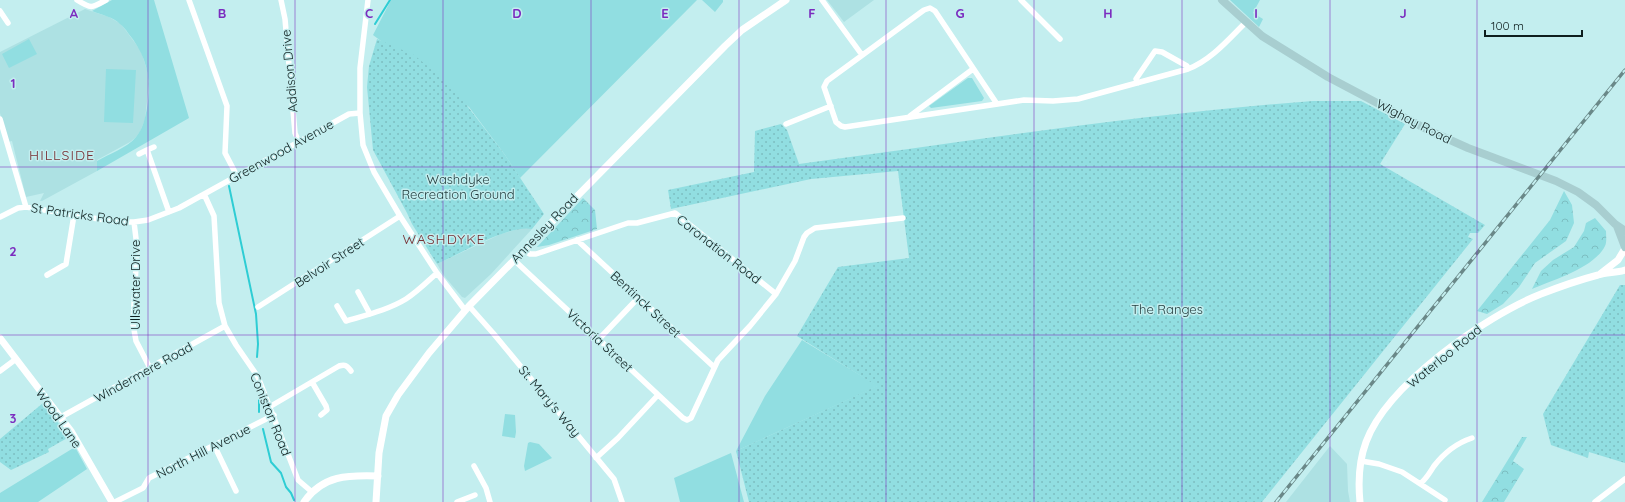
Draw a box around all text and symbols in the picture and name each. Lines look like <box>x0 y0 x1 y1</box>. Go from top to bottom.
text: A <box>70 5 79 21</box>
text: B <box>218 5 226 21</box>
text: C <box>365 5 373 21</box>
text: D <box>512 5 522 21</box>
text: E <box>661 5 669 21</box>
text: F <box>808 5 816 21</box>
text: G <box>955 5 965 21</box>
text: H <box>1103 5 1113 21</box>
text: I <box>1254 5 1258 21</box>
text: J <box>1399 5 1407 21</box>
scale bar <box>1485 12 1582 38</box>
text: 100 m <box>1491 18 1524 33</box>
street label: Addison Drive <box>277 29 301 113</box>
text: 1 <box>10 75 16 91</box>
street label: Wighay Road <box>1374 95 1454 147</box>
street label: Greenwood Avenue <box>226 116 336 186</box>
district label: HILLSIDE <box>29 146 95 164</box>
park label: Washdyke Recreation Ground <box>401 171 515 202</box>
street label: Annesley Road <box>507 190 581 266</box>
street label: St Patricks Road <box>30 199 130 229</box>
street label: Coronation Road <box>674 211 764 287</box>
district label: WASHDYKE <box>402 230 486 248</box>
street label: Belvoir Street <box>291 234 367 290</box>
street label: Ullswater Drive <box>127 240 143 330</box>
text: 2 <box>9 243 17 259</box>
street label: Bentinck Street <box>607 267 685 341</box>
park label: The Ranges <box>1131 301 1203 317</box>
street label: Victoria Street <box>563 305 637 375</box>
street label: Waterloo Road <box>1403 321 1485 391</box>
street label: Windermere Road <box>91 338 195 406</box>
street label: St. Mary's Way <box>515 362 585 440</box>
street label: Coniston Road <box>247 370 295 458</box>
street label: Wood Lane <box>33 385 85 451</box>
text: 3 <box>10 410 17 426</box>
street label: North Hill Avenue <box>153 420 253 482</box>

